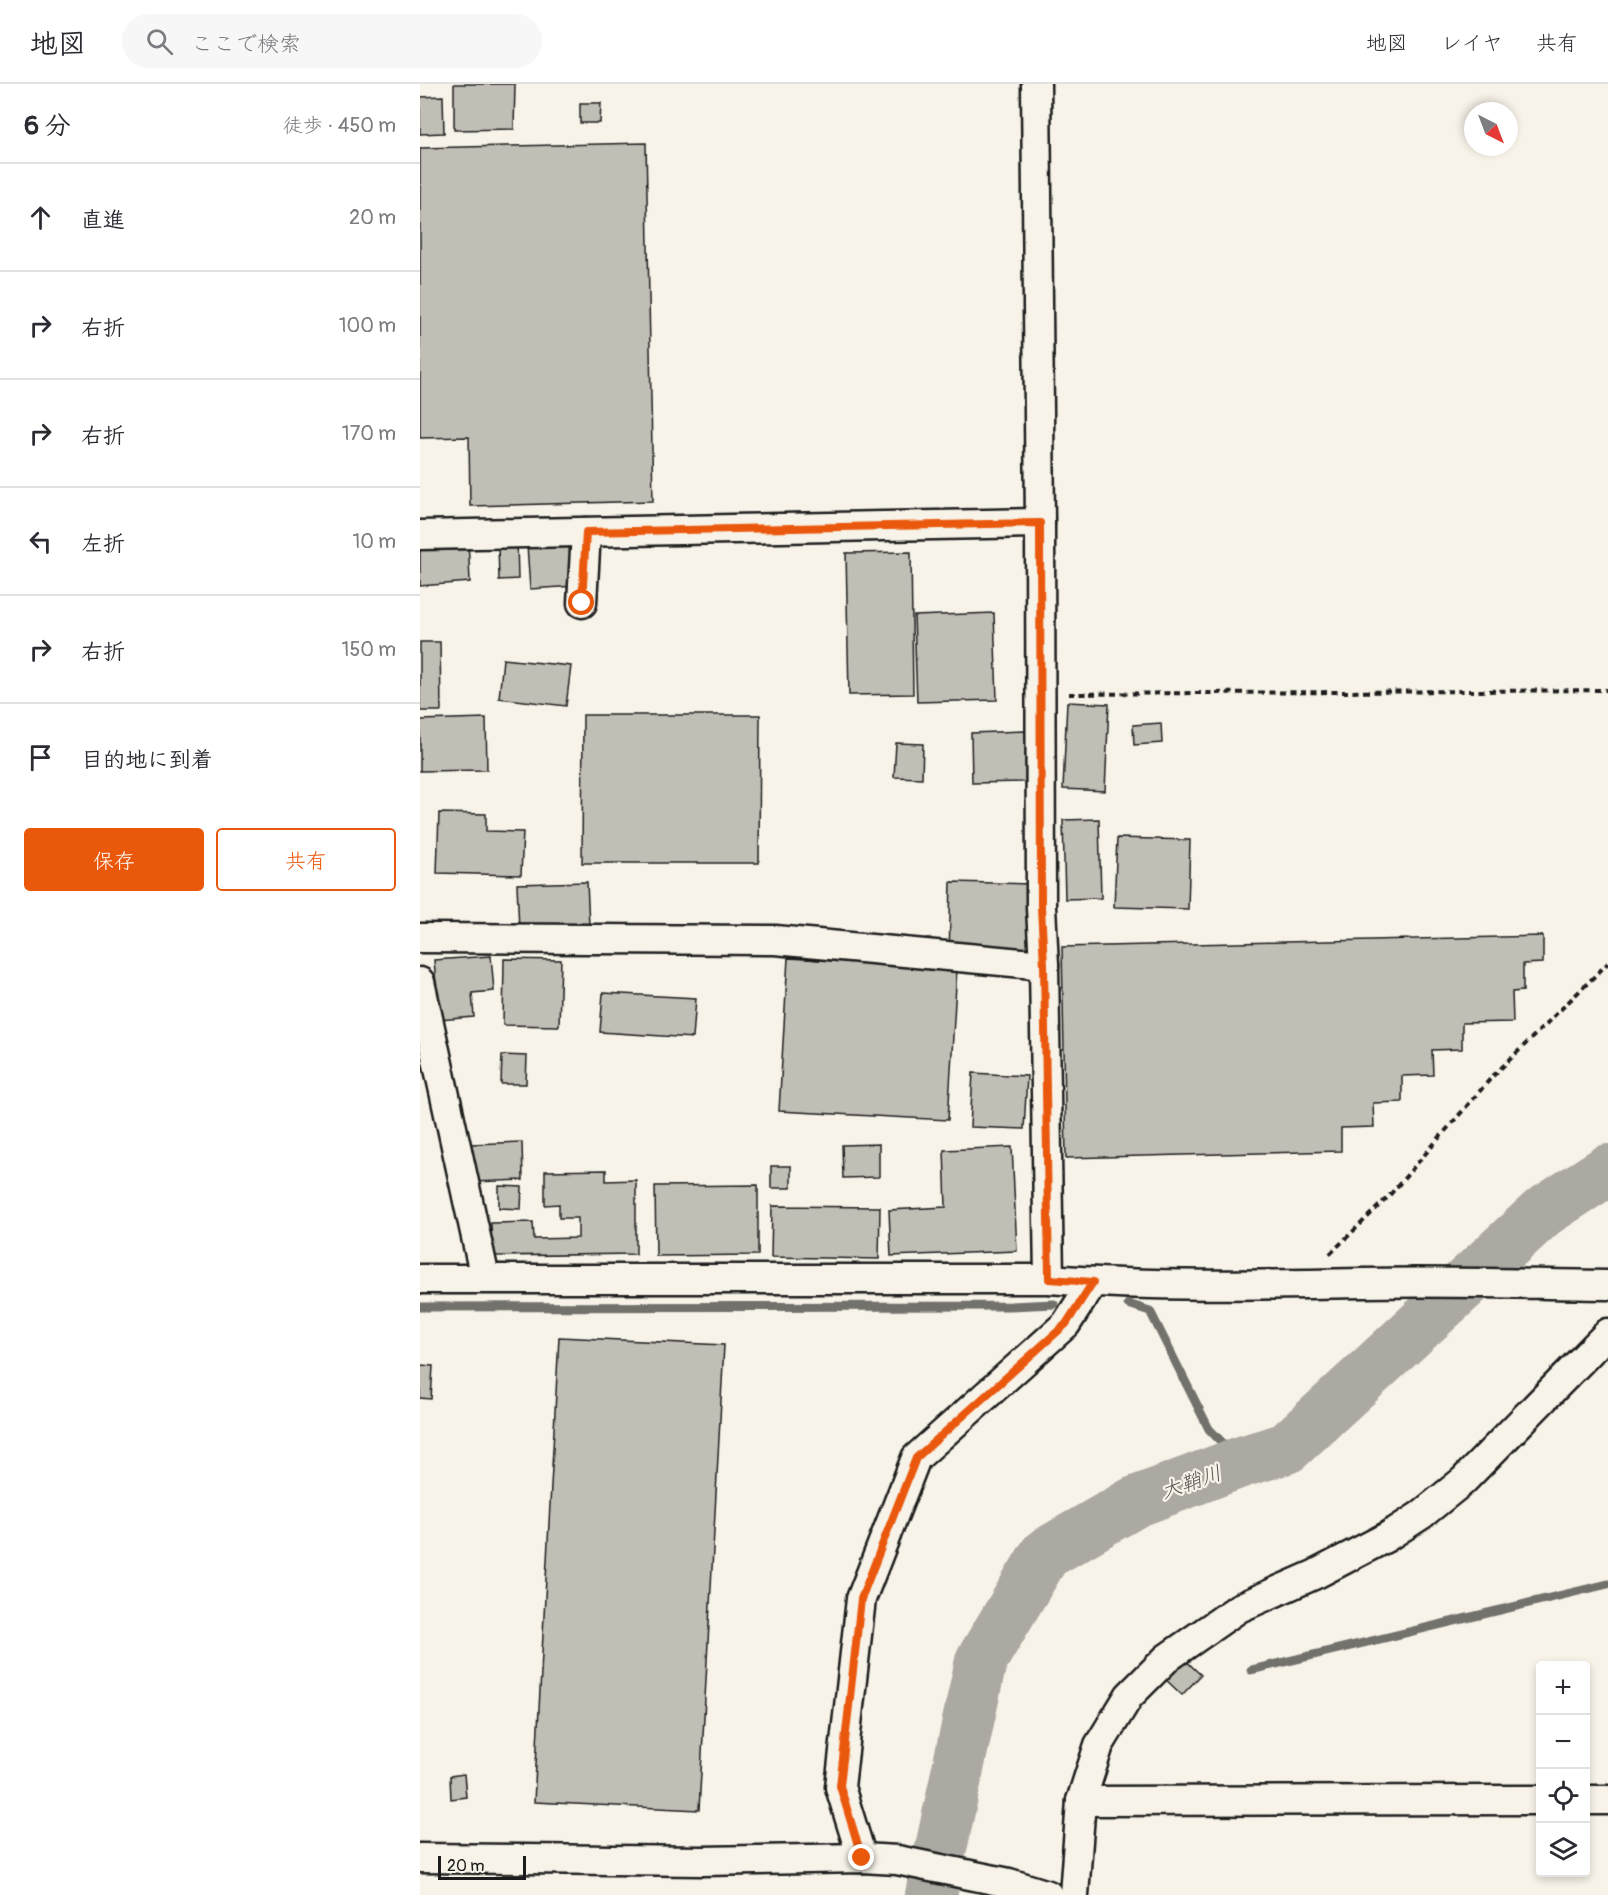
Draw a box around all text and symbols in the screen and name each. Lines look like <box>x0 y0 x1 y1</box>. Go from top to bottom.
search box <box>122 14 542 68</box>
icon: search <box>143 25 176 58</box>
text: 地図 <box>30 27 86 62</box>
text: ここで検索 <box>191 30 301 58</box>
text: 地図 <box>1366 30 1408 57</box>
text: レイヤ <box>1441 30 1503 57</box>
text: 共有 <box>1536 30 1578 57</box>
north arrow <box>1464 102 1518 156</box>
text: 6 分 <box>24 110 71 142</box>
text: 徒歩 · 450 m <box>283 113 396 138</box>
icon: ahead <box>24 201 57 234</box>
text: 20 m <box>349 205 396 230</box>
text: 直進 <box>81 206 125 234</box>
icon: right <box>24 309 57 342</box>
text: 100 m <box>339 313 396 338</box>
text: 右折 <box>81 314 125 342</box>
icon: right <box>24 417 57 450</box>
text: 170 m <box>342 421 396 446</box>
text: 右折 <box>81 422 125 450</box>
icon: left <box>24 525 57 558</box>
text: 10 m <box>352 529 396 554</box>
text: 左折 <box>81 530 125 558</box>
route start <box>568 589 594 615</box>
icon: right <box>24 633 57 666</box>
text: 150 m <box>342 637 396 662</box>
text: 右折 <box>81 638 125 666</box>
icon: arrive <box>24 741 57 774</box>
text: 目的地に到着 <box>81 746 213 774</box>
button: 保存 <box>24 828 204 891</box>
button: 共有 <box>216 828 396 891</box>
water label: 大鞘川 <box>1157 1459 1225 1505</box>
map controls <box>1536 1661 1590 1877</box>
button: + <box>1536 1661 1590 1715</box>
button: − <box>1536 1715 1590 1769</box>
button: locate <box>1536 1769 1590 1823</box>
button: layers <box>1536 1823 1590 1877</box>
route end <box>848 1844 874 1870</box>
scale bar <box>438 1853 526 1880</box>
text: 20 m <box>447 1856 485 1876</box>

